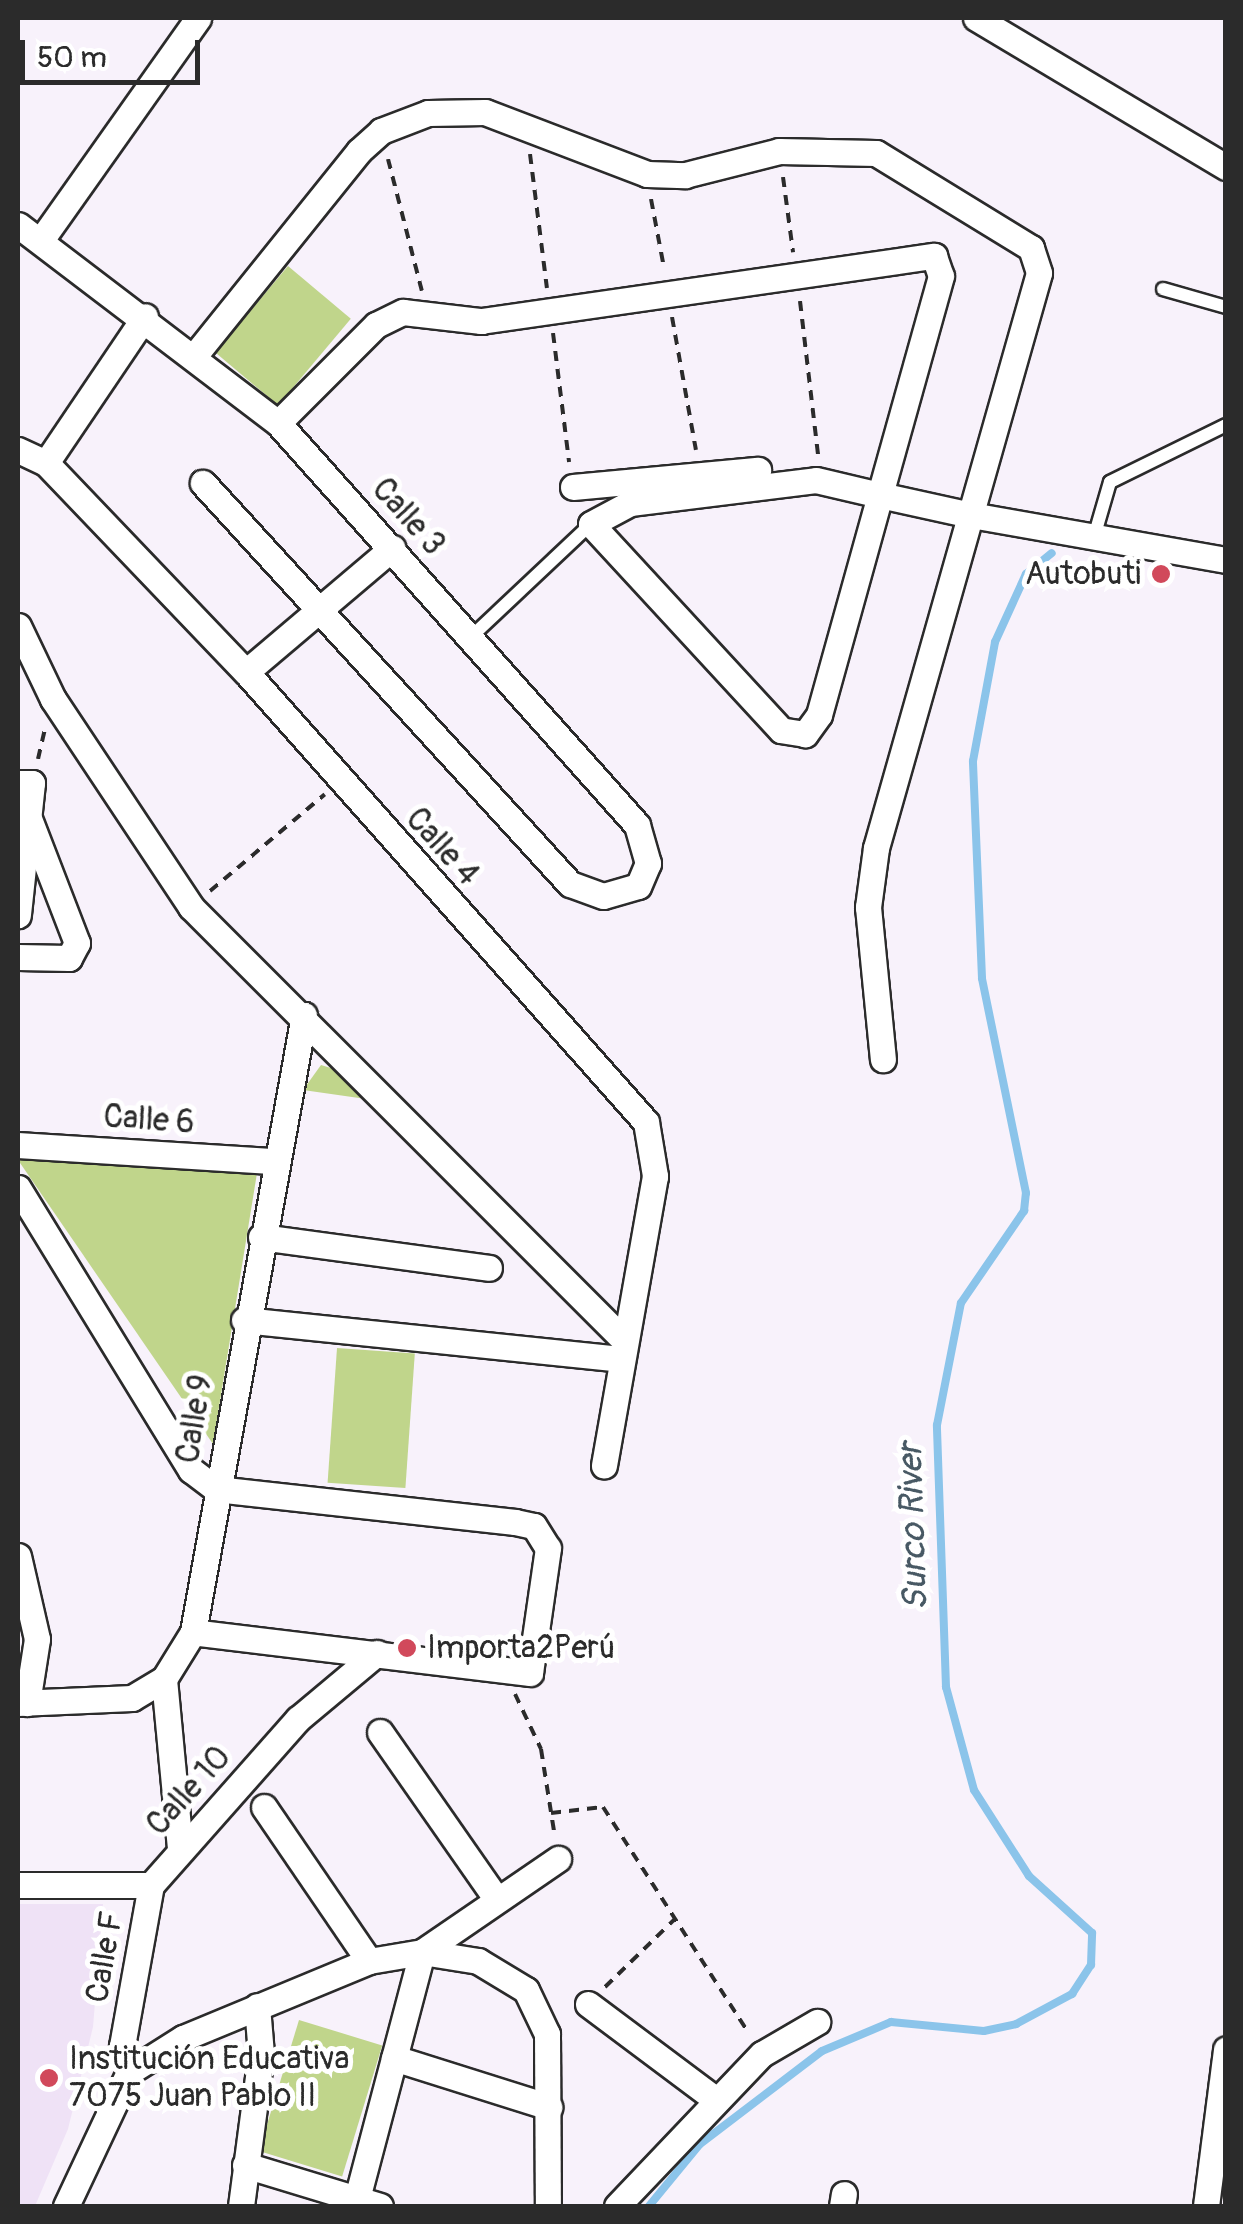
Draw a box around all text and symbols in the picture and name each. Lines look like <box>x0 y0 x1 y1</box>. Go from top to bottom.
scale bar <box>25 20 205 82</box>
text: 50 m <box>37 39 107 76</box>
street label: Calle 3 <box>363 471 453 563</box>
place label: Autobuti <box>1025 555 1141 593</box>
marker: Autobuti <box>1150 563 1172 585</box>
street label: Calle 4 <box>397 800 487 894</box>
street label: Calle 6 <box>102 1098 196 1142</box>
street label: Calle 9 <box>169 1372 221 1466</box>
water label: Surco River <box>889 1442 937 1612</box>
place label: Importa2Perú <box>427 1629 615 1667</box>
marker: Importa2Perú <box>396 1637 418 1659</box>
street label: Calle 10 <box>139 1738 239 1844</box>
street label: Calle F <box>78 1908 132 2006</box>
place label: Institución Educativa 7075 Juan Pablo II <box>69 2041 349 2116</box>
marker: Institución Educativa 7075 Juan Pablo II <box>38 2067 60 2089</box>

